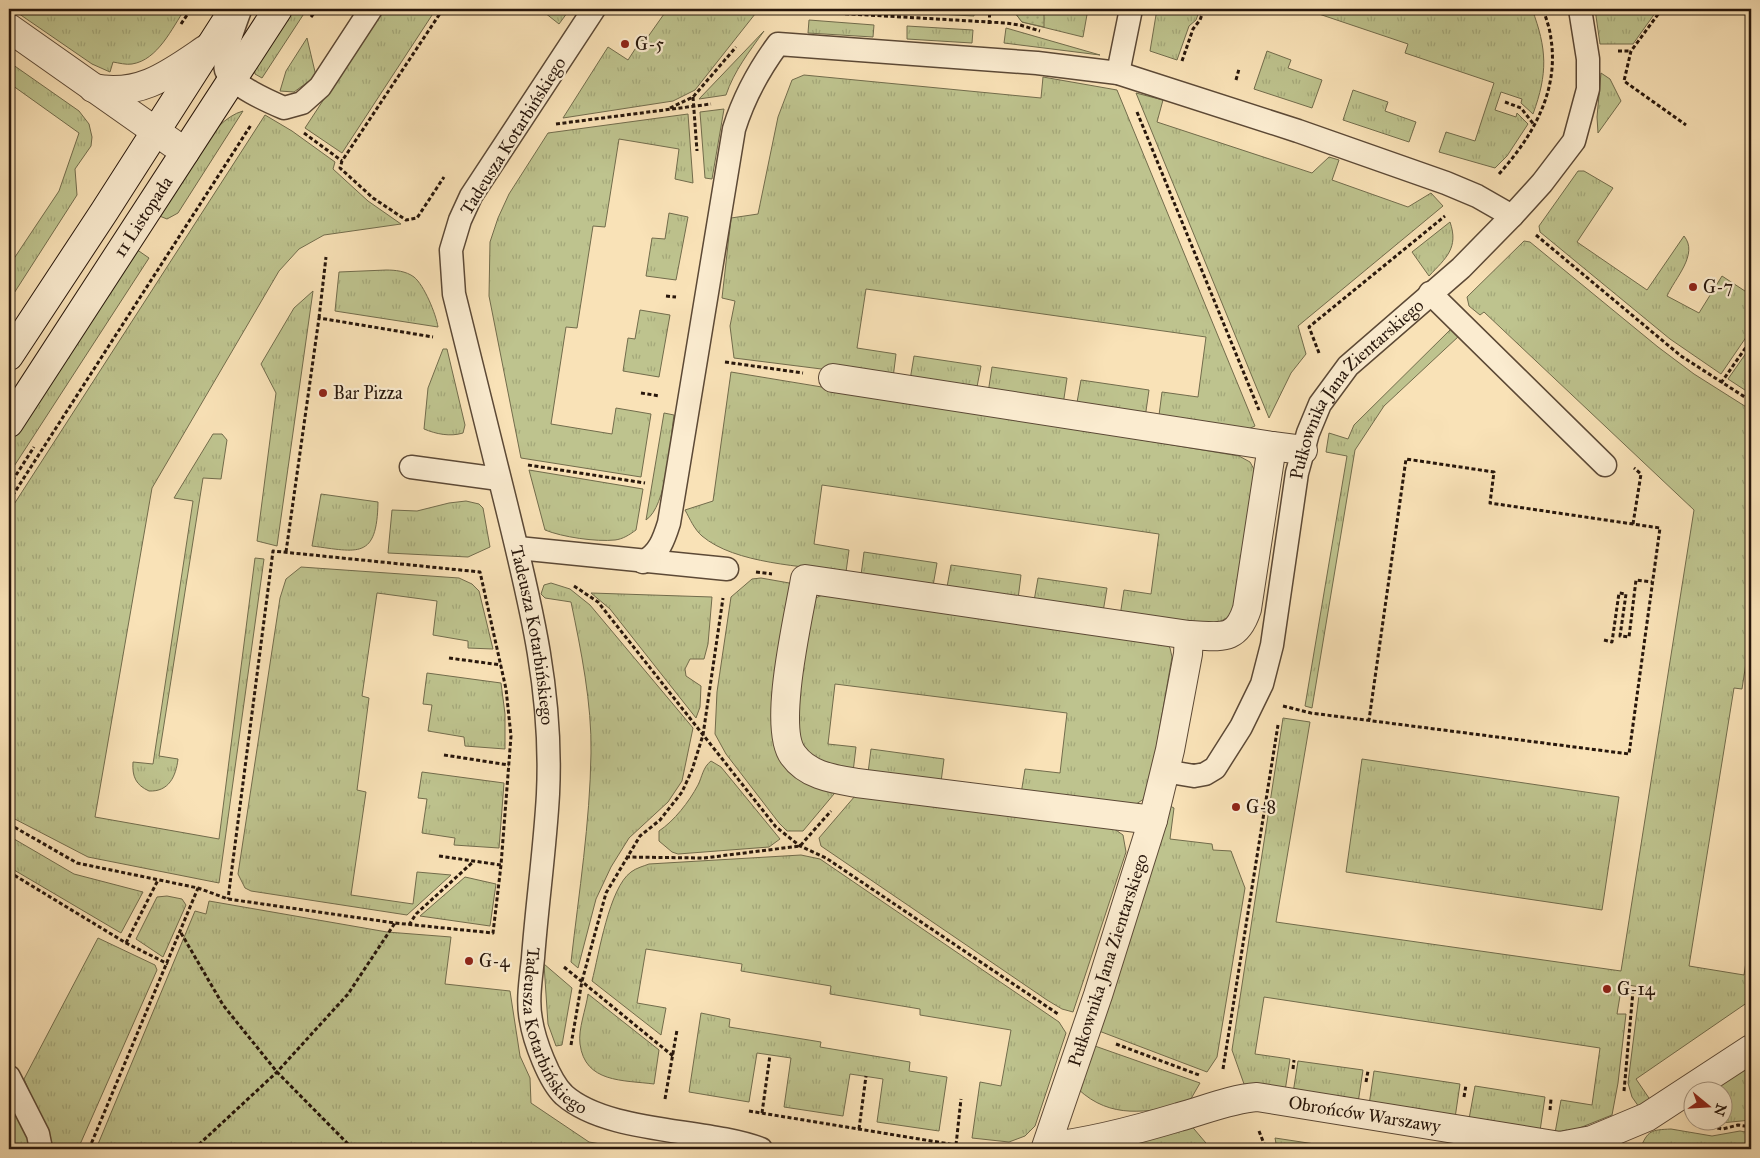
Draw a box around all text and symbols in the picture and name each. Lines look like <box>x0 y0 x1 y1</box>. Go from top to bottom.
place label: G-5 <box>635 33 665 55</box>
marker: G-5 <box>619 38 631 50</box>
street label: Tadeusza Kotarbińskiego <box>455 53 571 220</box>
street label: 11 Listopada <box>109 172 177 261</box>
place label: G-7 <box>1703 276 1733 298</box>
marker: G-7 <box>1687 281 1699 293</box>
street label: Pułkownika Jana Zientarskiego <box>1285 294 1428 481</box>
place label: Bar Pizza <box>333 382 403 404</box>
marker: Bar Pizza <box>317 387 329 399</box>
street label: Tadeusza Kotarbińskiego <box>506 543 558 726</box>
place label: G-8 <box>1246 796 1276 818</box>
marker: G-8 <box>1230 801 1242 813</box>
street label: Pułkownika Jana Zientarskiego <box>1063 851 1154 1070</box>
street label: Tadeusza Kotarbińskiego <box>518 946 591 1119</box>
place label: G-4 <box>479 950 511 972</box>
marker: G-4 <box>463 955 475 967</box>
place label: G-14 <box>1617 978 1656 1000</box>
marker: G-14 <box>1601 983 1613 995</box>
north arrow <box>1682 1080 1732 1130</box>
street label: Obrońców Warszawy <box>1287 1091 1443 1138</box>
text: N <box>1710 1102 1730 1118</box>

